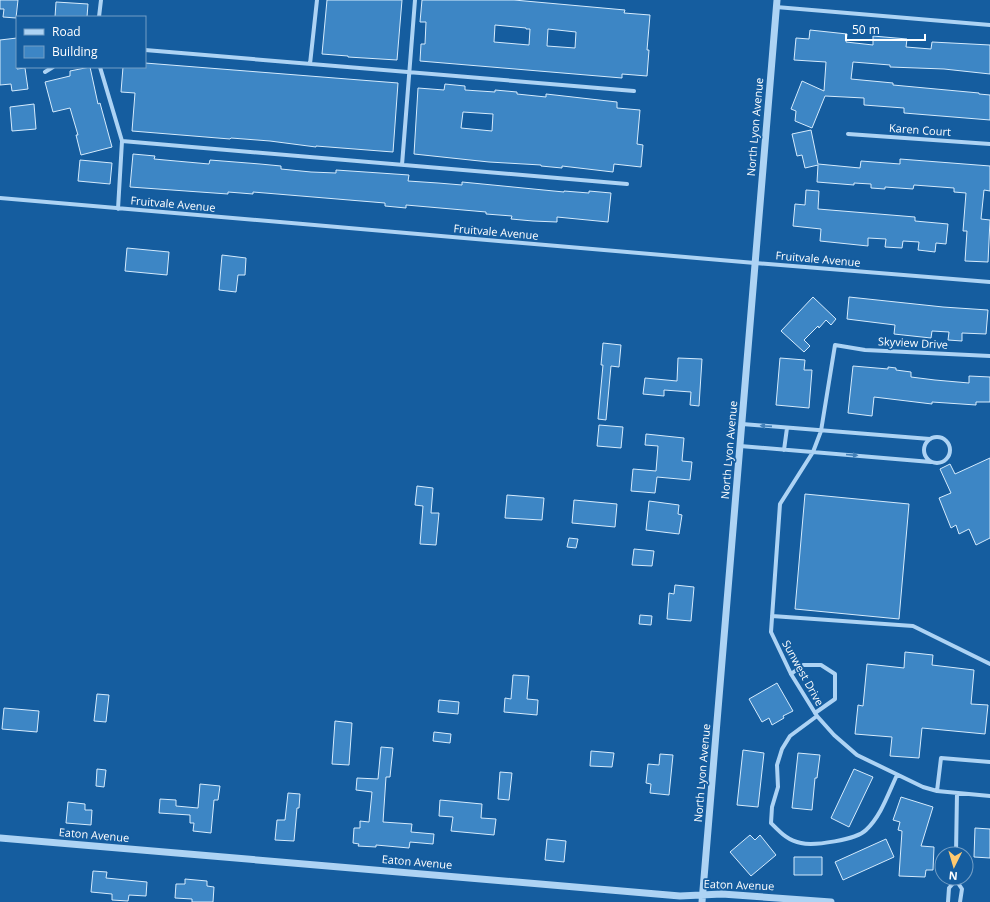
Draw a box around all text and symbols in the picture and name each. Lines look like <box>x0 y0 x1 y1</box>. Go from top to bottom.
legend <box>16 16 146 68</box>
scale bar <box>846 16 925 42</box>
text: 50 m <box>852 21 880 38</box>
text: Road <box>52 23 81 40</box>
text: Building <box>52 43 98 60</box>
street label: North Lyon Avenue <box>743 77 766 177</box>
street label: Karen Court <box>889 120 951 139</box>
street label: Fruitvale Avenue <box>130 192 216 215</box>
street label: Fruitvale Avenue <box>453 220 539 243</box>
street label: Fruitvale Avenue <box>775 247 861 270</box>
street label: Skyview Drive <box>878 333 948 352</box>
street label: North Lyon Avenue <box>717 400 740 500</box>
one-way arrow <box>760 423 772 430</box>
one-way arrow <box>846 452 858 459</box>
street label: Sunwest Drive <box>779 637 828 708</box>
street label: North Lyon Avenue <box>690 723 713 823</box>
street label: Eaton Avenue <box>58 824 130 845</box>
north arrow <box>934 846 974 886</box>
street label: Eaton Avenue <box>381 851 453 872</box>
text: N <box>948 869 958 884</box>
street label: Eaton Avenue <box>703 876 775 893</box>

